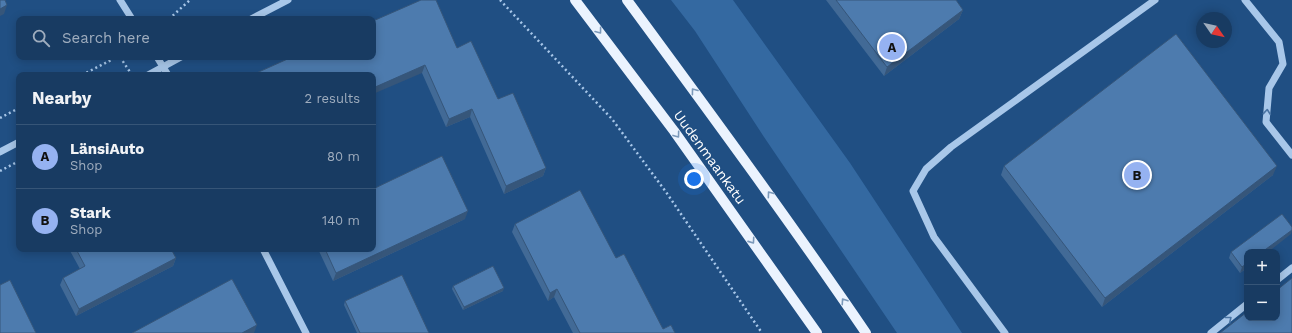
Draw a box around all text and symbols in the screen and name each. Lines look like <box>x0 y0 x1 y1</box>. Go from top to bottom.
north arrow <box>1196 12 1232 48</box>
search box <box>16 16 376 60</box>
icon: search <box>30 27 52 49</box>
one-way arrow <box>594 27 601 34</box>
text: Search here <box>62 29 150 47</box>
pin: A <box>879 32 905 62</box>
text: Nearby <box>32 88 91 108</box>
one-way arrow <box>691 88 699 95</box>
text: 2 results <box>305 91 360 106</box>
street label: Uudenmaankatu <box>671 107 749 207</box>
one-way arrow <box>1262 109 1271 115</box>
one-way arrow <box>672 130 679 137</box>
text: LänsiAuto <box>70 140 144 158</box>
text: A <box>41 149 49 164</box>
text: 80 m <box>327 149 360 164</box>
text: Shop <box>70 158 102 173</box>
pin: B <box>1124 160 1150 190</box>
your location <box>684 169 704 189</box>
one-way arrow <box>767 192 774 199</box>
text: Stark <box>70 204 111 222</box>
text: B <box>41 213 49 228</box>
text: 140 m <box>322 213 360 228</box>
text: Shop <box>70 222 102 237</box>
one-way arrow <box>747 236 754 243</box>
map controls <box>1244 249 1280 321</box>
button: + <box>1244 249 1280 285</box>
button: − <box>1244 285 1280 321</box>
one-way arrow <box>841 298 849 305</box>
one-way arrow <box>1225 316 1232 323</box>

